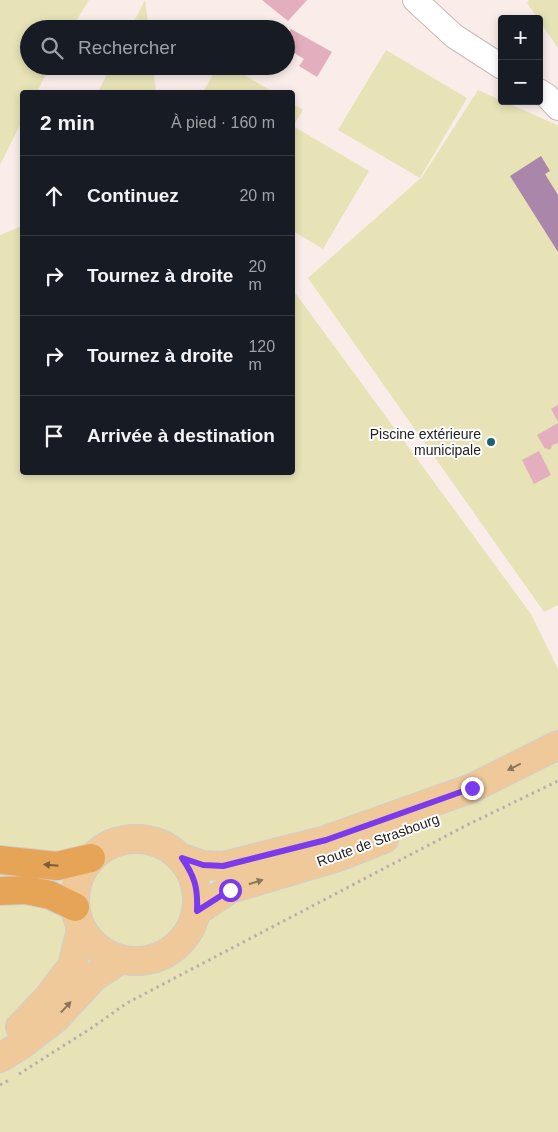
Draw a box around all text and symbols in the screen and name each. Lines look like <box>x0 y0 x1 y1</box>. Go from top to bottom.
map controls <box>498 15 543 105</box>
button: + <box>498 15 543 60</box>
search box <box>20 20 295 75</box>
icon: search <box>38 34 66 62</box>
text: Rechercher <box>78 37 176 58</box>
button: − <box>498 60 543 105</box>
text: 2 min <box>40 111 95 134</box>
text: À pied · 160 m <box>171 114 275 131</box>
icon: ahead <box>40 182 68 210</box>
text: Continuez <box>87 185 179 206</box>
text: 20 m <box>239 187 275 204</box>
text: 20 m <box>248 258 266 293</box>
icon: right <box>40 262 68 290</box>
text: Tournez à droite <box>87 265 233 286</box>
text: 120 m <box>248 338 275 373</box>
icon: right <box>40 342 68 370</box>
text: Tournez à droite <box>87 345 233 366</box>
icon: arrive <box>40 422 68 450</box>
text: Arrivée à destination <box>87 425 275 446</box>
place label: Piscine extérieure municipale <box>370 426 481 458</box>
marker: Piscine extérieure municipale <box>485 436 497 448</box>
one-way arrow <box>507 763 521 771</box>
route end <box>461 777 484 800</box>
street label: Route de Strasbourg <box>315 810 441 870</box>
one-way arrow <box>42 861 58 869</box>
one-way arrow <box>248 877 263 885</box>
route start <box>219 879 242 902</box>
one-way arrow <box>60 1001 72 1013</box>

